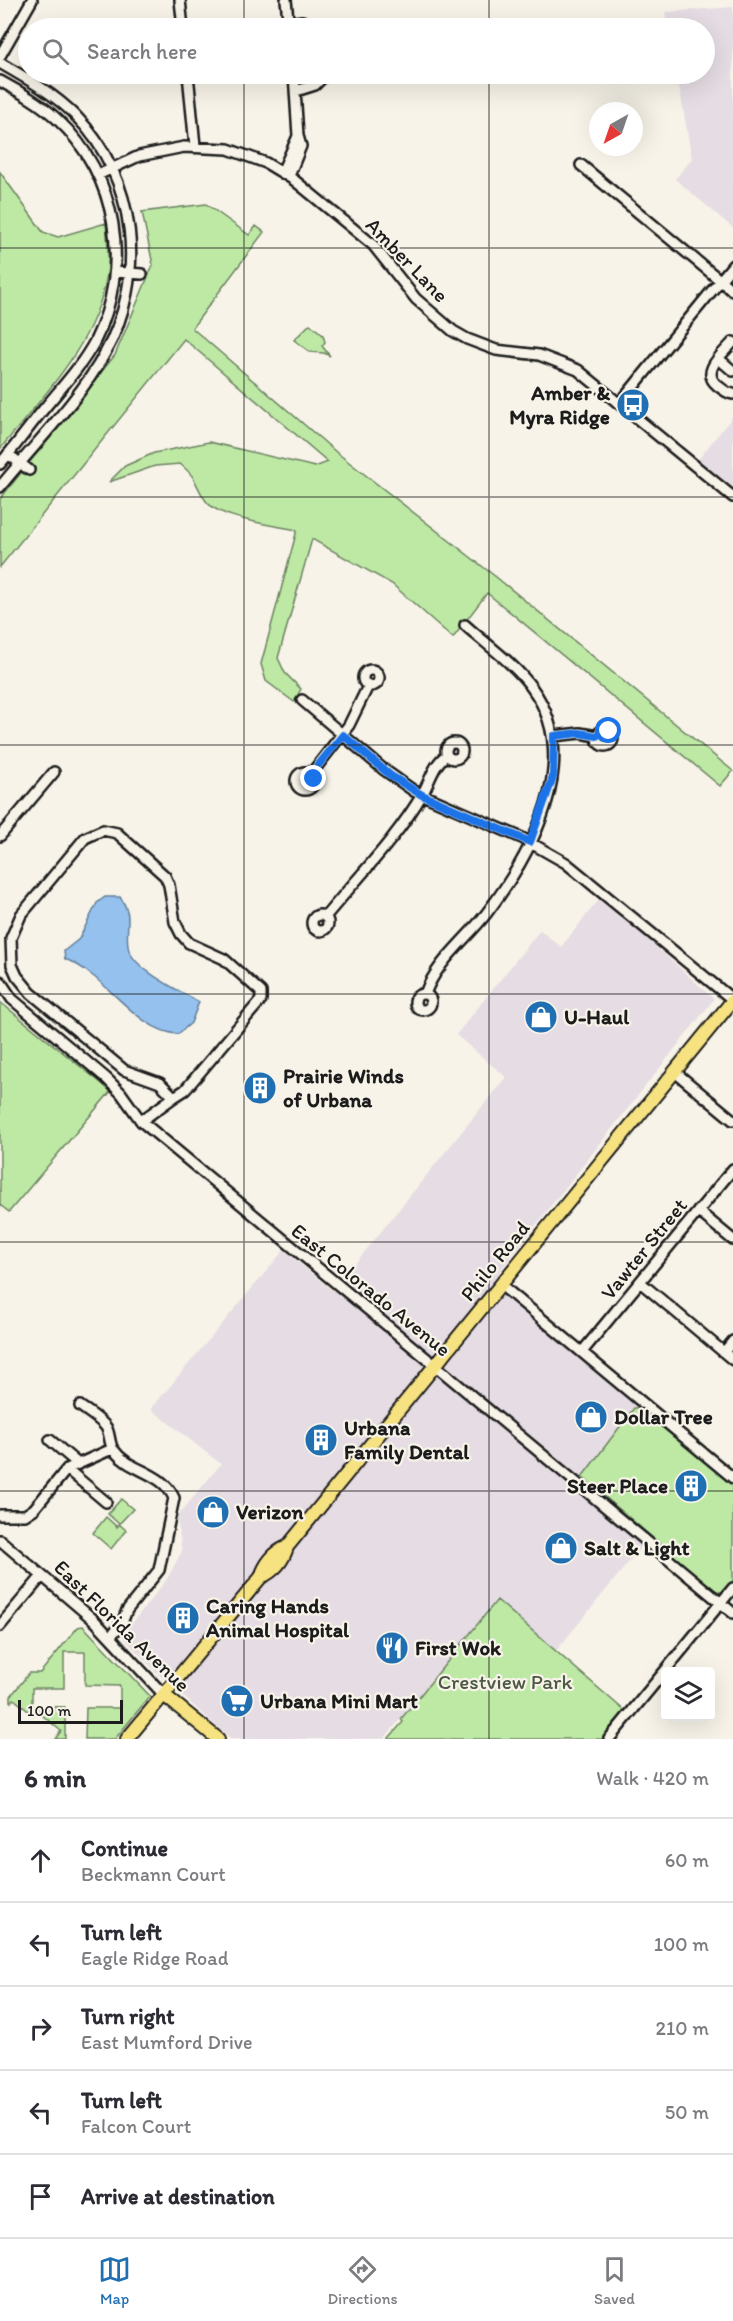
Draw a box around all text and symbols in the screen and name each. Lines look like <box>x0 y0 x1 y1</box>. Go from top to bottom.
search box <box>18 18 715 84</box>
icon: search <box>39 35 72 68</box>
text: Search here <box>87 38 197 65</box>
north arrow <box>589 102 643 156</box>
street label: Amber Lane <box>361 212 454 307</box>
place label: Amber & Myra Ridge <box>509 380 610 430</box>
bus stop icon: Amber & Myra Ridge <box>615 387 651 423</box>
route start <box>595 717 621 743</box>
route end <box>300 765 326 791</box>
shop icon: U-Haul <box>523 999 559 1035</box>
place label: U-Haul <box>564 1004 630 1029</box>
place label: Prairie Winds of Urbana <box>283 1063 404 1112</box>
building icon: Prairie Winds of Urbana <box>242 1070 278 1106</box>
street label: Vawter Street <box>595 1193 692 1304</box>
street label: Philo Road <box>455 1215 535 1306</box>
street label: East Colorado Avenue <box>287 1218 456 1362</box>
shop icon: Dollar Tree <box>573 1399 609 1435</box>
place label: Dollar Tree <box>614 1404 713 1429</box>
place label: Urbana Family Dental <box>344 1415 470 1465</box>
building icon: Urbana Family Dental <box>303 1422 339 1458</box>
building icon: Steer Place <box>673 1468 709 1504</box>
place label: Steer Place <box>567 1473 668 1498</box>
shop icon: Verizon <box>195 1494 231 1530</box>
place label: Verizon <box>236 1499 303 1524</box>
shop icon: Salt & Light <box>543 1530 579 1566</box>
place label: Salt & Light <box>584 1535 690 1561</box>
street label: East Florida Avenue <box>49 1554 195 1697</box>
place label: Caring Hands Animal Hospital <box>205 1593 350 1643</box>
building icon: Caring Hands Animal Hospital <box>165 1600 201 1636</box>
restaurant icon: First Wok <box>374 1630 410 1666</box>
place label: First Wok <box>415 1635 502 1660</box>
map controls <box>661 1667 715 1721</box>
button: layers <box>661 1667 715 1721</box>
park label: Crestview Park <box>438 1669 572 1694</box>
supermarket icon: Urbana Mini Mart <box>219 1683 255 1719</box>
place label: Urbana Mini Mart <box>260 1688 418 1713</box>
scale bar <box>18 1697 123 1724</box>
text: 100 m <box>27 1701 71 1720</box>
text: 6 min <box>24 1762 86 1794</box>
text: Walk · 420 m <box>596 1766 709 1790</box>
text: Continue <box>81 1835 168 1862</box>
icon: ahead <box>24 1844 57 1877</box>
text: 60 m <box>665 1848 709 1872</box>
text: Beckmann Court <box>81 1862 226 1886</box>
text: Turn left <box>81 1919 162 1946</box>
icon: left <box>24 1928 57 1961</box>
text: 100 m <box>654 1932 709 1956</box>
text: Eagle Ridge Road <box>81 1946 228 1970</box>
text: Turn right <box>81 2003 175 2030</box>
icon: right <box>24 2012 57 2045</box>
text: 210 m <box>656 2016 709 2040</box>
text: East Mumford Drive <box>81 2030 253 2054</box>
text: Turn left <box>81 2087 162 2114</box>
icon: left <box>24 2096 57 2129</box>
text: 50 m <box>665 2100 709 2124</box>
text: Falcon Court <box>81 2114 191 2138</box>
icon: arrive <box>24 2180 57 2213</box>
text: Arrive at destination <box>81 2183 275 2210</box>
tab: Map <box>98 2253 131 2308</box>
tab: Directions <box>327 2253 398 2308</box>
tab: Saved <box>594 2253 635 2308</box>

